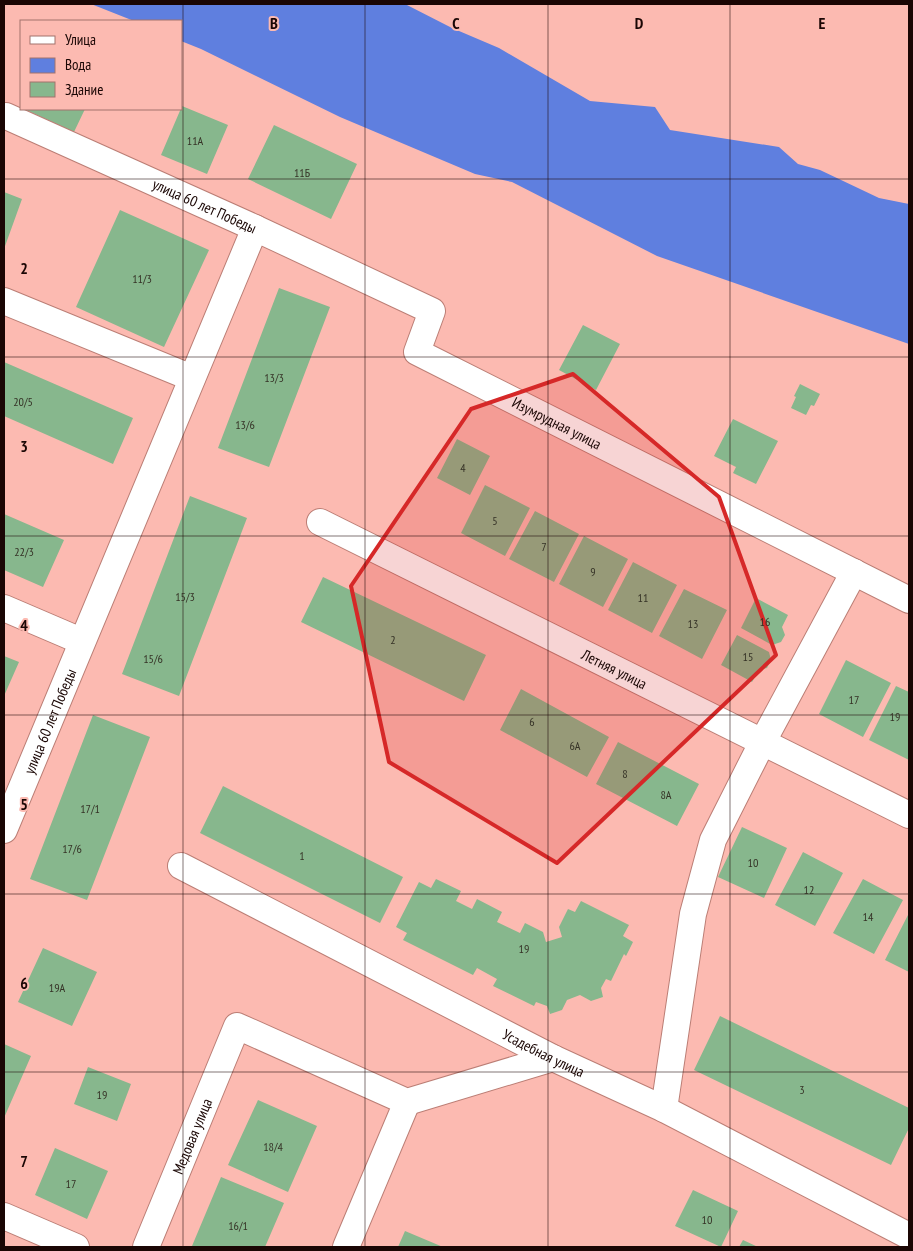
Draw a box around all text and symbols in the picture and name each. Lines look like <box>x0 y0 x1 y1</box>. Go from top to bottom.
text: B <box>270 13 278 33</box>
text: C <box>452 13 460 33</box>
text: D <box>635 13 644 33</box>
text: E <box>819 13 826 33</box>
legend <box>20 20 182 110</box>
text: Улица <box>65 30 96 49</box>
text: Вода <box>65 55 91 74</box>
text: Здание <box>65 80 103 99</box>
house number: 11А <box>187 133 204 148</box>
house number: 11Б <box>294 165 310 180</box>
street label: улица 60 лет Победы <box>150 174 260 237</box>
text: 2 <box>20 258 28 278</box>
house number: 11/3 <box>132 271 152 286</box>
house number: 13/3 <box>264 370 284 385</box>
street label: Изумрудная улица <box>509 392 605 453</box>
house number: 20/5 <box>13 394 33 409</box>
house number: 13/6 <box>235 417 255 432</box>
text: 3 <box>20 436 28 456</box>
house number: 4 <box>460 460 466 475</box>
house number: 5 <box>492 513 498 528</box>
house number: 7 <box>541 539 547 554</box>
house number: 22/3 <box>14 544 34 559</box>
house number: 9 <box>590 564 596 579</box>
house number: 15/3 <box>175 589 195 604</box>
house number: 11 <box>638 590 648 605</box>
house number: 16 <box>760 614 770 629</box>
text: 4 <box>20 615 28 635</box>
house number: 13 <box>688 616 698 631</box>
house number: 2 <box>390 632 396 647</box>
street label: Летняя улица <box>578 644 650 693</box>
house number: 15 <box>743 649 753 664</box>
house number: 15/6 <box>143 651 163 666</box>
street label: улица 60 лет Победы <box>19 666 80 777</box>
house number: 17 <box>849 692 859 707</box>
house number: 19 <box>890 709 900 724</box>
house number: 6 <box>529 714 535 729</box>
house number: 6А <box>569 738 581 753</box>
house number: 8 <box>622 766 628 781</box>
house number: 8А <box>660 787 672 802</box>
text: 5 <box>20 794 28 814</box>
house number: 17/1 <box>80 801 100 816</box>
house number: 17/6 <box>62 841 82 856</box>
house number: 1 <box>299 848 305 863</box>
house number: 10 <box>748 855 758 870</box>
house number: 12 <box>804 882 814 897</box>
house number: 14 <box>863 909 874 924</box>
house number: 19 <box>519 941 529 956</box>
text: 6 <box>20 973 28 993</box>
house number: 19А <box>49 980 66 995</box>
street label: Усадебная улица <box>500 1024 588 1081</box>
house number: 3 <box>799 1082 805 1097</box>
house number: 19 <box>97 1087 107 1102</box>
street label: Медовая улица <box>168 1095 216 1177</box>
house number: 18/4 <box>263 1139 283 1154</box>
text: 7 <box>20 1151 28 1171</box>
house number: 17 <box>66 1176 76 1191</box>
house number: 10 <box>702 1212 712 1227</box>
house number: 16/1 <box>228 1218 248 1233</box>

